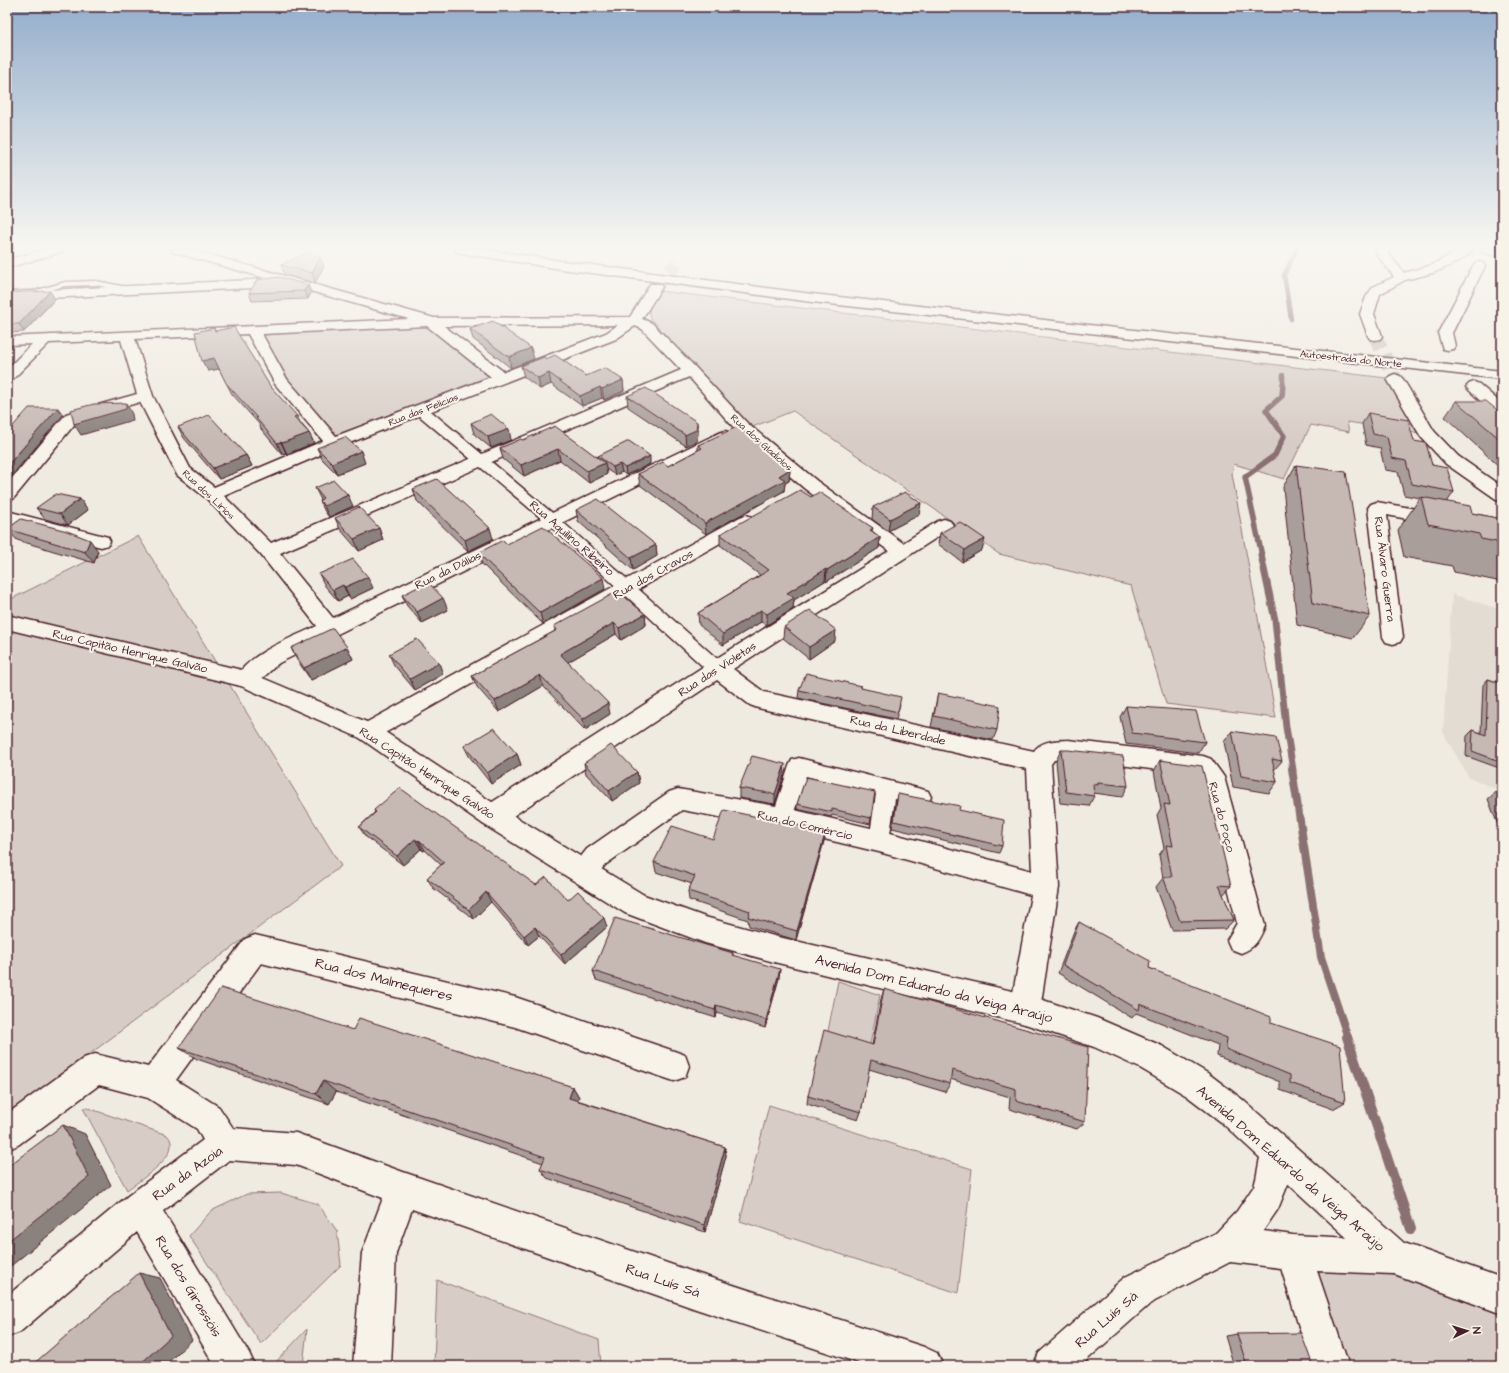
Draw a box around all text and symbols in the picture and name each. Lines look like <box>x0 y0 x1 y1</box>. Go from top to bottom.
street label: Autoestrada do Norte <box>1299 347 1403 371</box>
street label: Rua das Felícias <box>386 390 460 430</box>
street label: Rua dos Gladíolos <box>727 411 795 474</box>
street label: Rua dos Lírios <box>179 467 238 523</box>
street label: Rua Aquilino Ribeiro <box>526 497 618 580</box>
street label: Rua Álvaro Guerra <box>1370 515 1399 623</box>
street label: Rua dos Cravos <box>610 545 697 604</box>
street label: Rua da Dálias <box>412 547 484 594</box>
street label: Rua Capitão Henrique Galvão <box>51 625 209 678</box>
street label: Rua das Violetas <box>675 638 760 701</box>
street label: Rua da Liberdade <box>848 711 948 750</box>
street label: Rua Capitão Henrique Galvão <box>356 723 498 824</box>
street label: Rua do Poço <box>1204 780 1239 854</box>
street label: Rua do Comércio <box>756 806 854 845</box>
street label: Avenida Dom Eduardo da Veiga Araújo <box>813 950 1055 1028</box>
street label: Rua dos Malmequeres <box>313 953 455 1007</box>
street label: Avenida Dom Eduardo da Veiga Araújo <box>1192 1081 1389 1256</box>
street label: Rua da Azoia <box>148 1141 227 1206</box>
street label: Rua dos Girassóis <box>150 1232 226 1341</box>
street label: Rua Luís Sá <box>623 1259 703 1303</box>
street label: Rua Luís Sá <box>1071 1287 1142 1353</box>
north arrow <box>1447 1311 1487 1351</box>
text: N <box>1469 1326 1484 1334</box>

